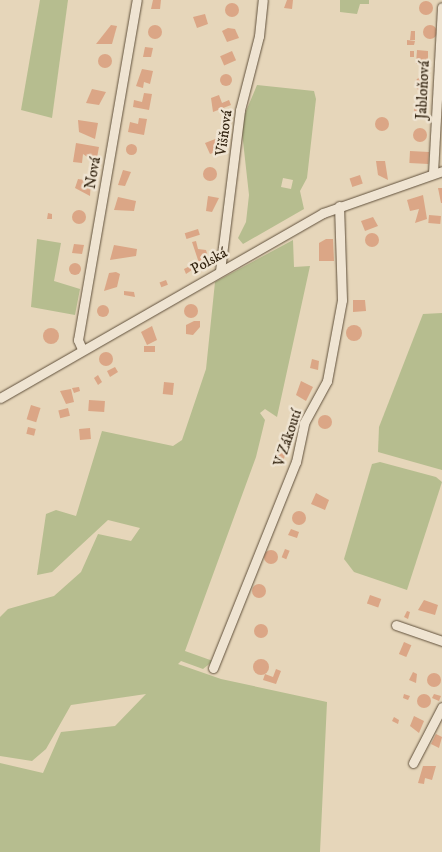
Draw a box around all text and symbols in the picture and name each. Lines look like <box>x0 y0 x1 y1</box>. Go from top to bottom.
street label: Jabloňová <box>412 60 434 120</box>
street label: Višňová <box>212 109 236 157</box>
street label: Nová <box>81 156 105 190</box>
street label: Polská <box>188 244 230 278</box>
street label: V Zákoutí <box>270 407 306 469</box>

